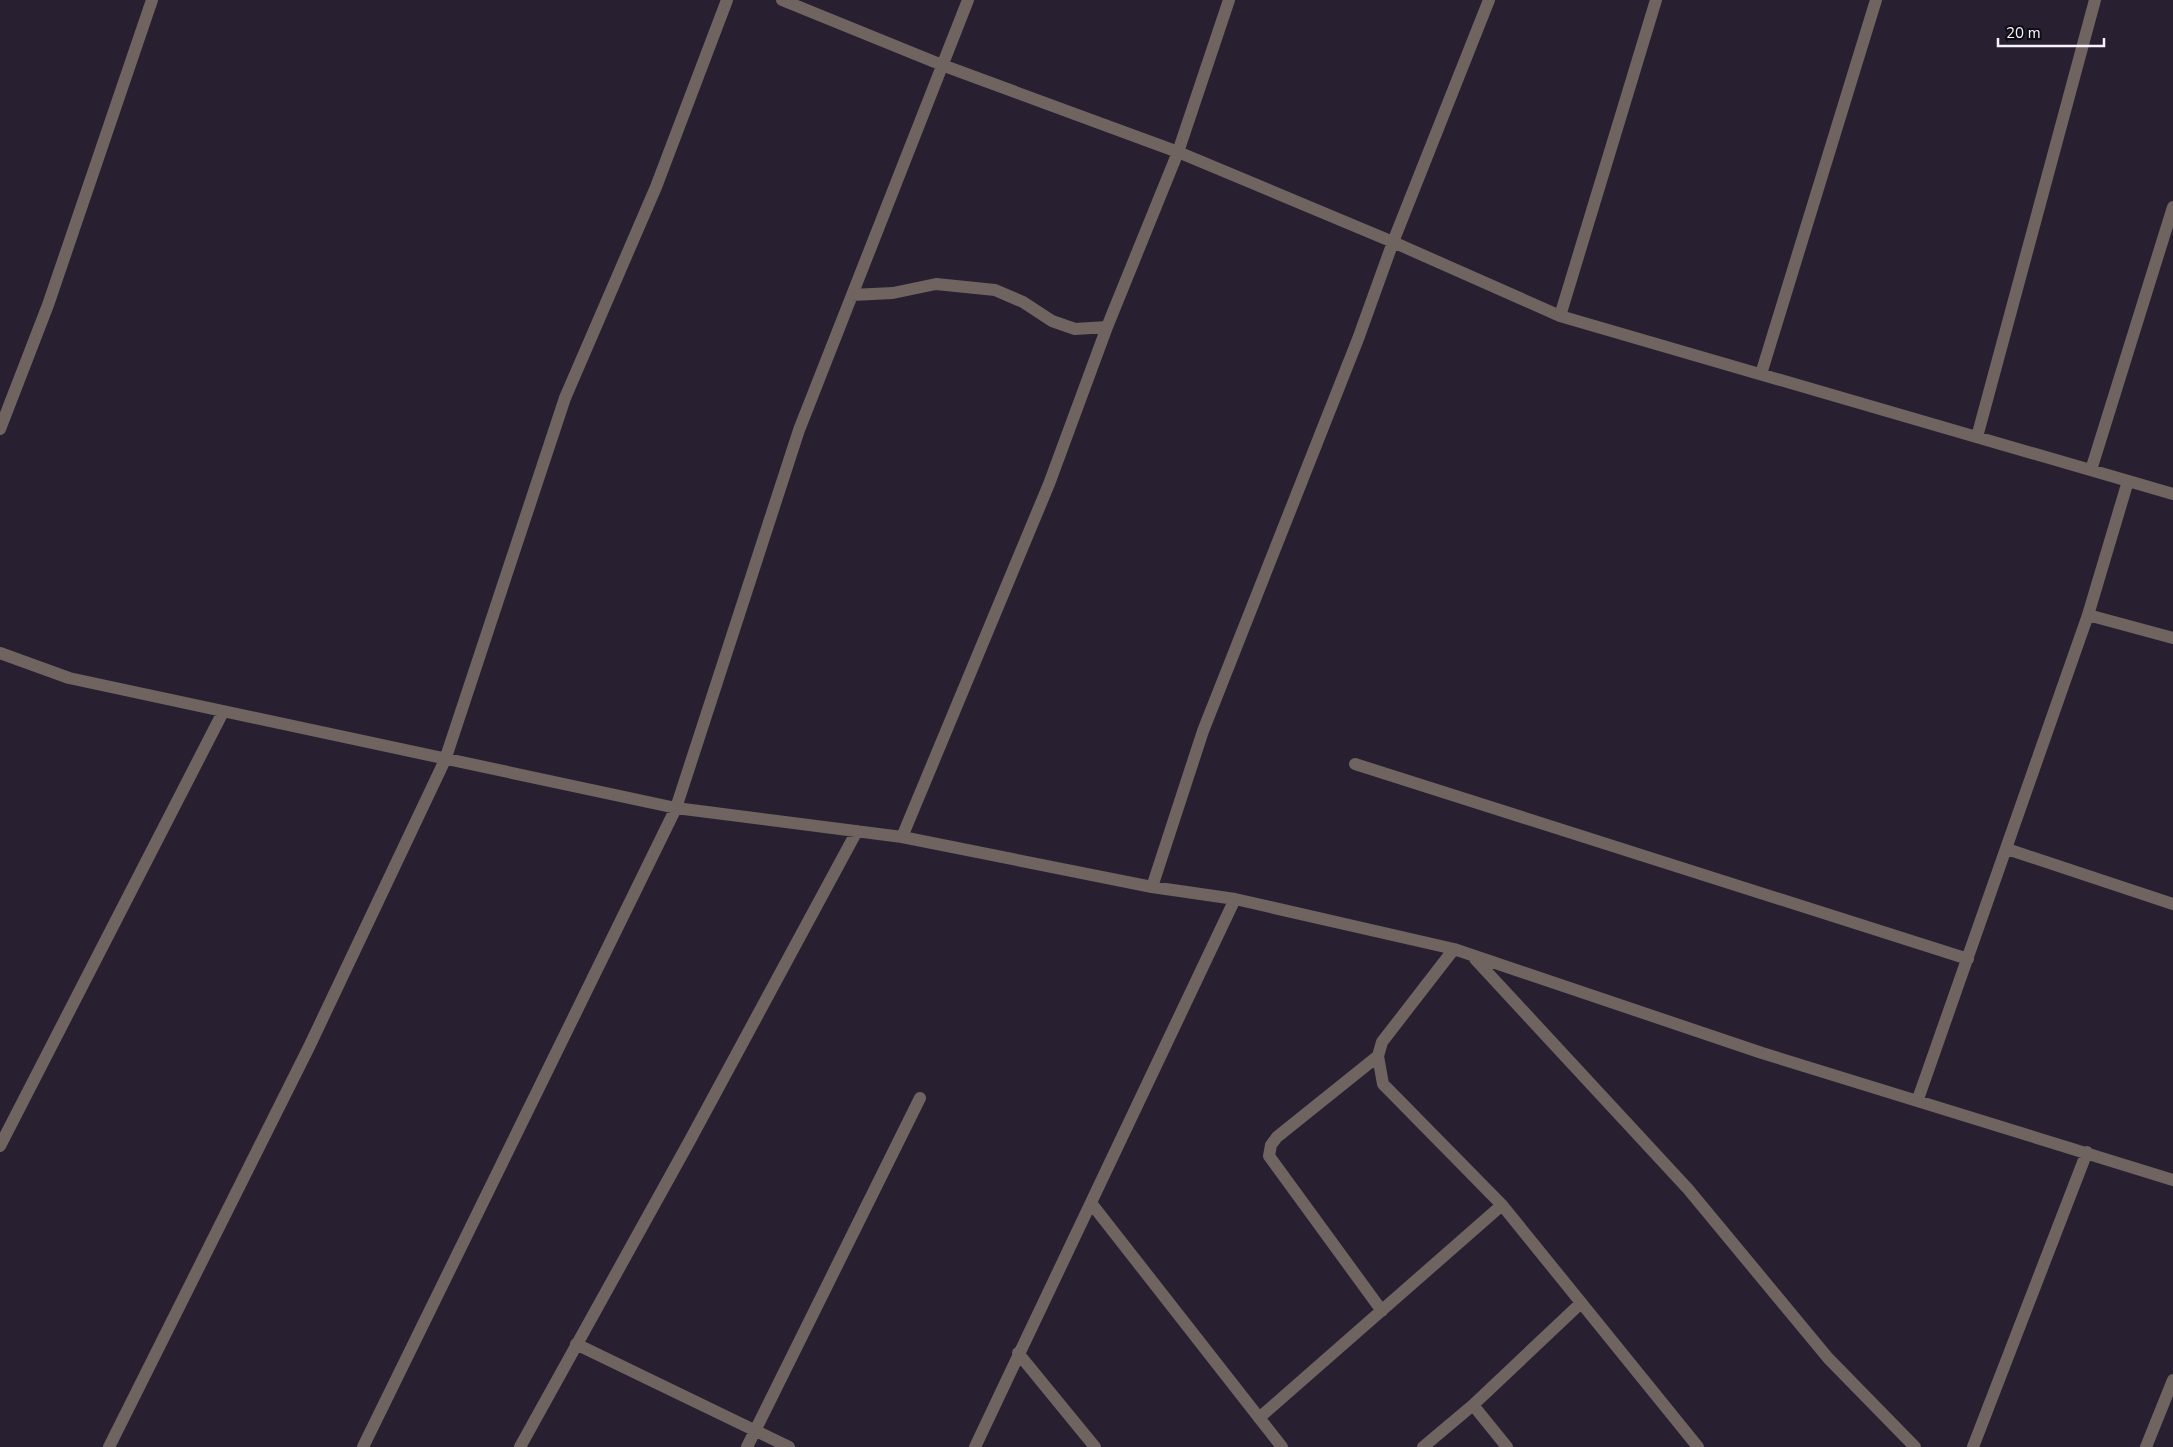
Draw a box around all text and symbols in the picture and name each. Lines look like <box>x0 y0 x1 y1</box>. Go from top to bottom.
scale bar <box>1998 15 2104 47</box>
text: 20 m <box>2006 23 2041 43</box>

